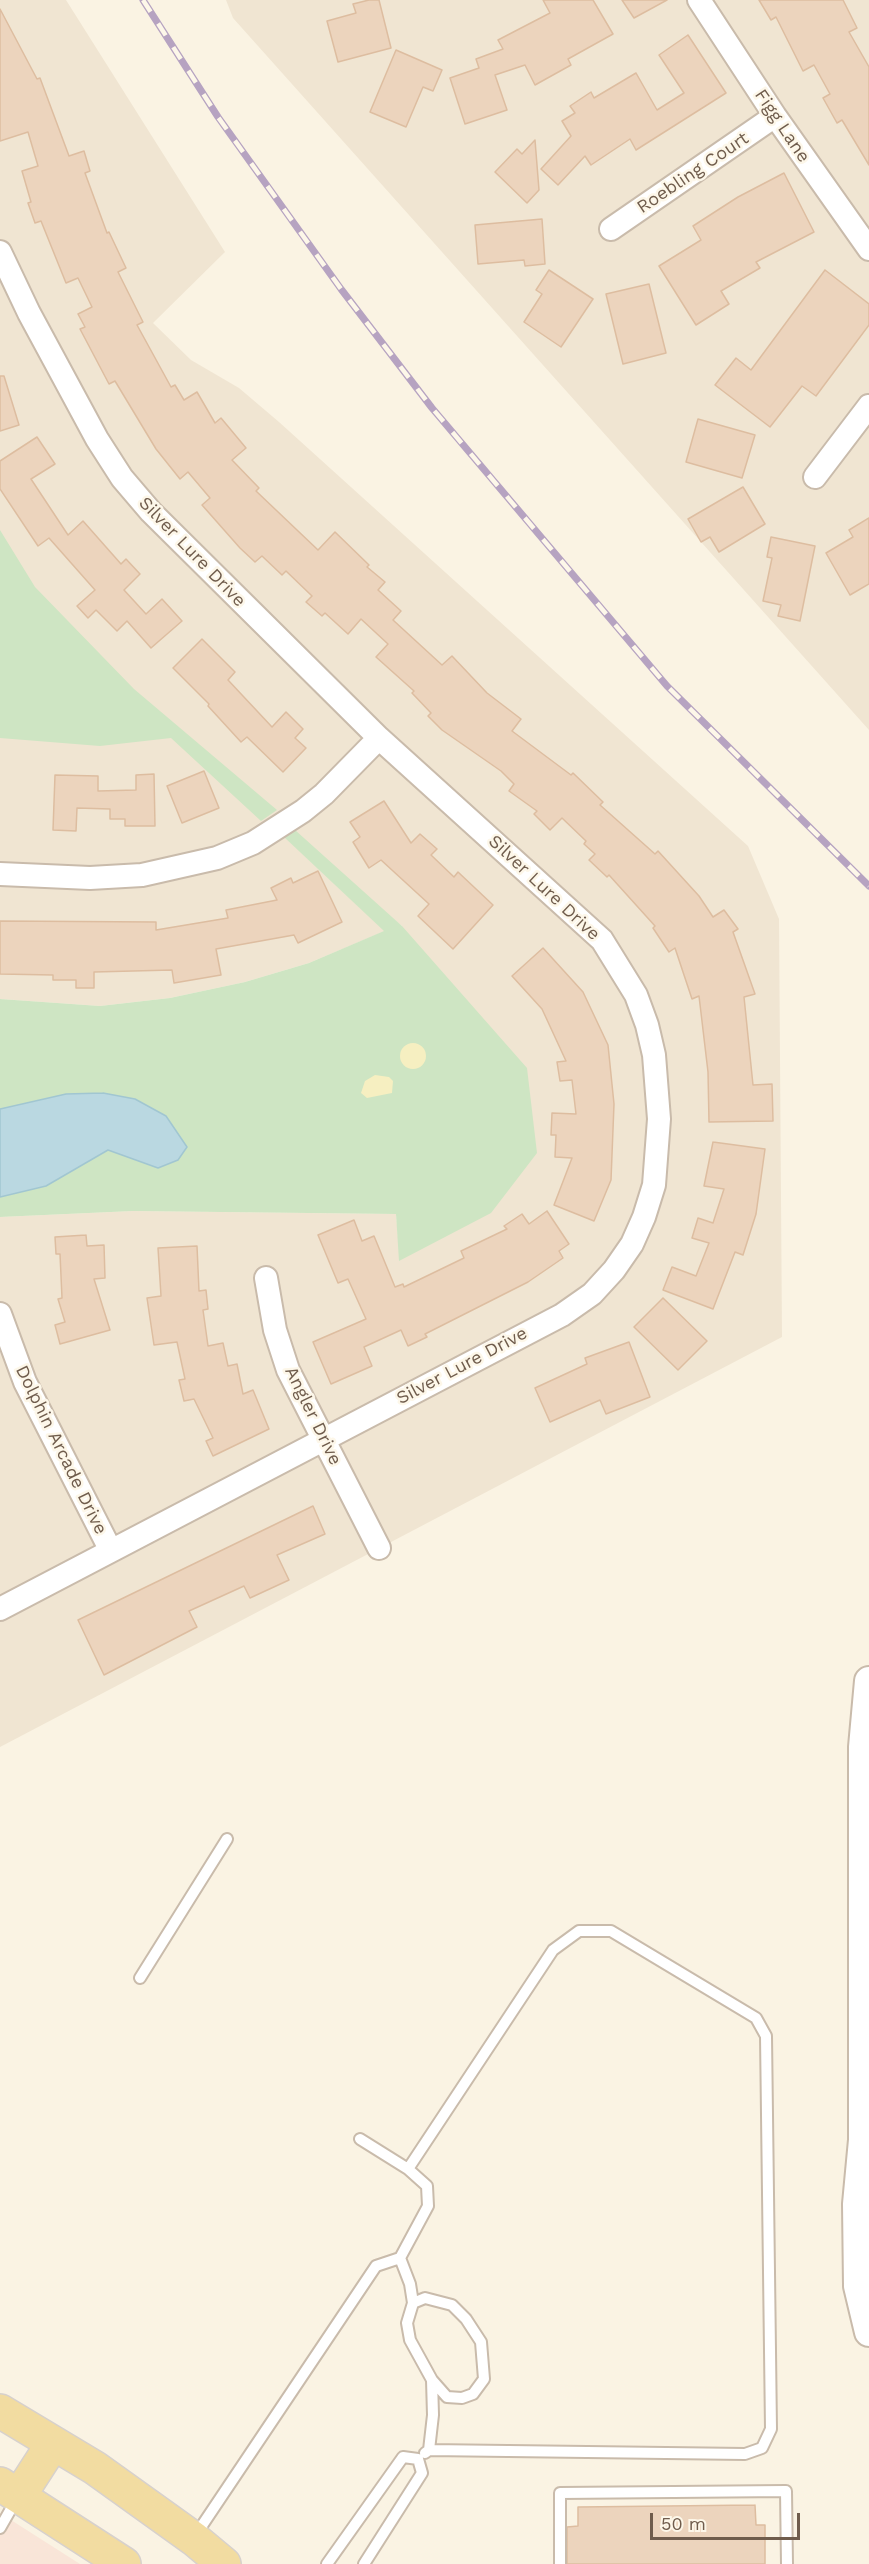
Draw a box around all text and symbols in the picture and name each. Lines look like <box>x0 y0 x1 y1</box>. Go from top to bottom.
street label: Figg Lane <box>750 85 814 167</box>
street label: Roebling Court <box>633 128 753 218</box>
street label: Silver Lure Drive <box>134 492 250 612</box>
street label: Silver Lure Drive <box>484 831 604 945</box>
street label: Silver Lure Drive <box>393 1323 531 1409</box>
street label: Dolphin Arcade Drive <box>11 1362 111 1538</box>
street label: Angler Drive <box>280 1363 346 1469</box>
scale bar <box>653 2501 803 2539</box>
text: 50 m <box>661 2513 706 2534</box>

